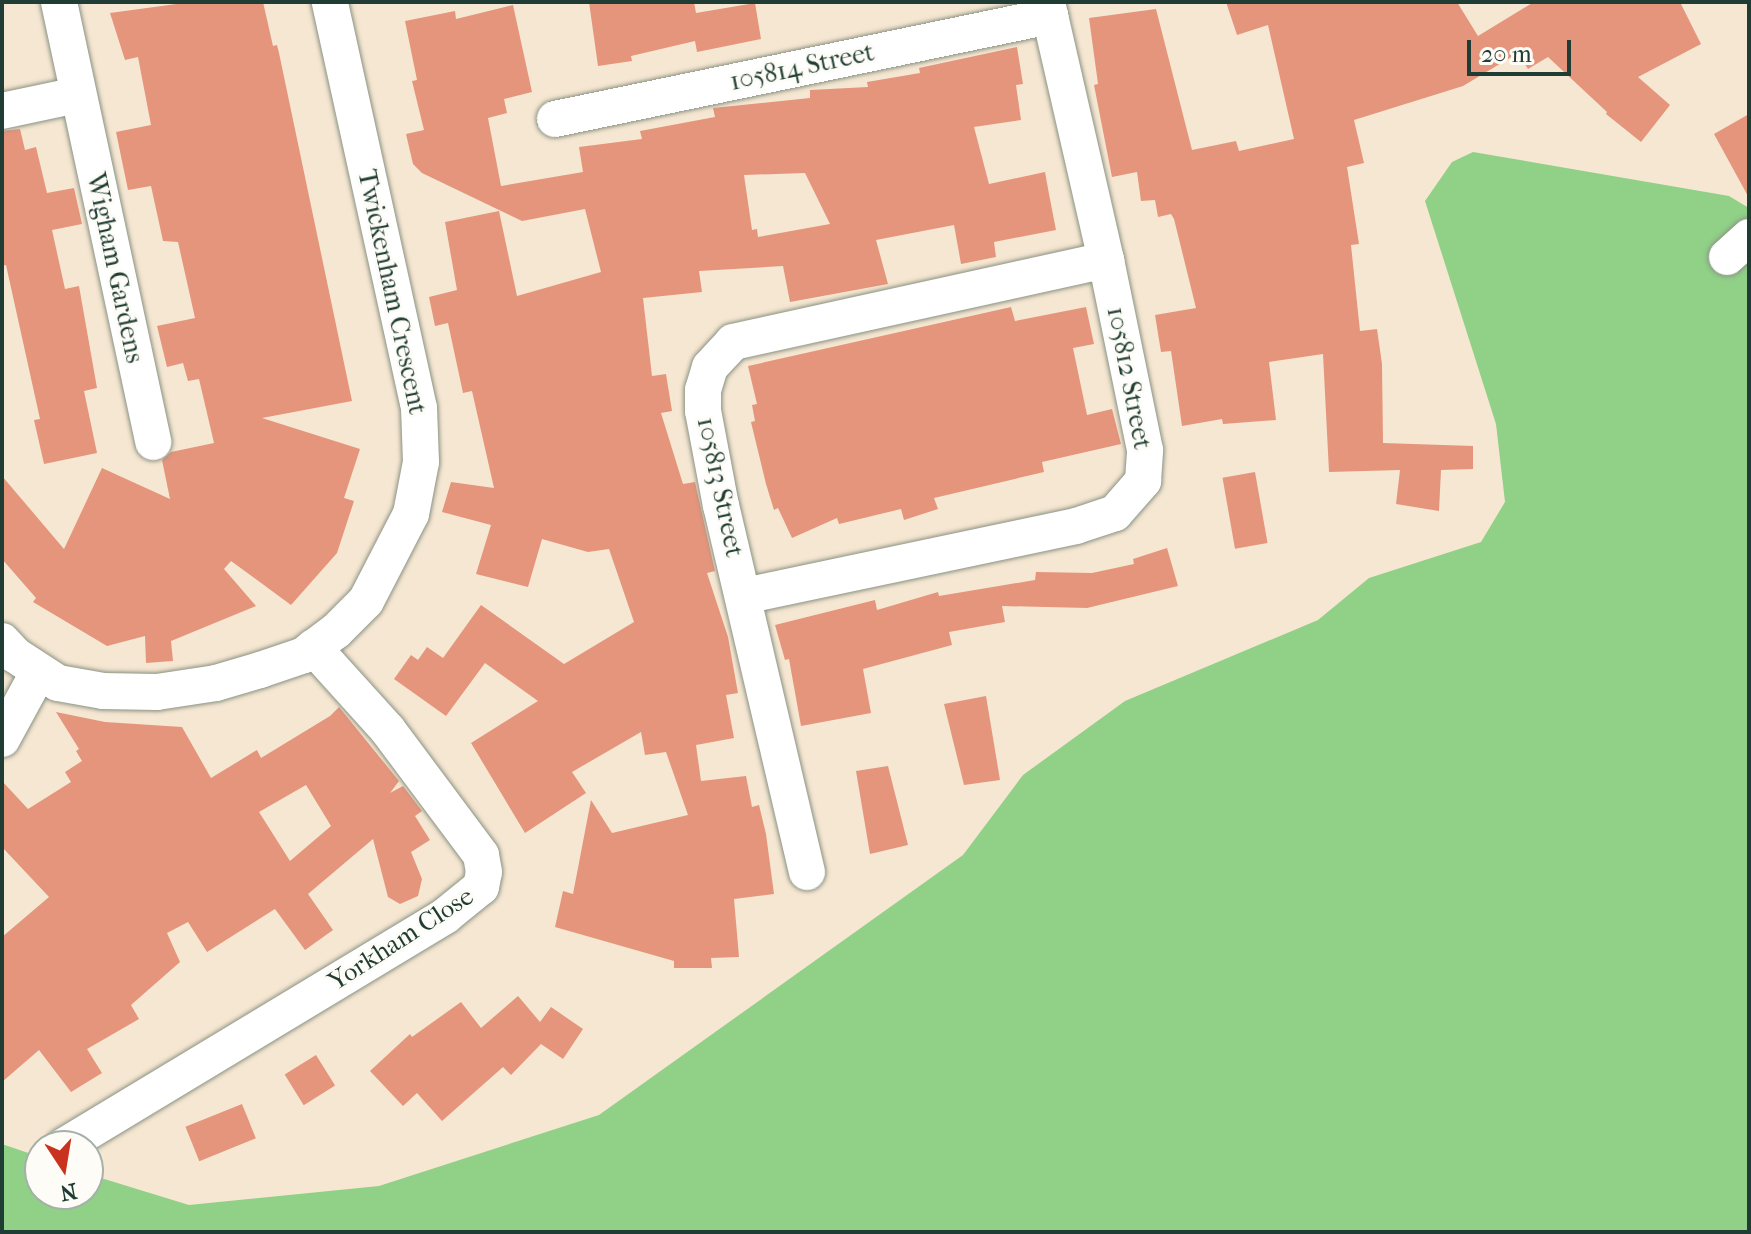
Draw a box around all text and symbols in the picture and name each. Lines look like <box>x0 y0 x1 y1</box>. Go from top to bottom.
scale bar <box>1471 24 1575 74</box>
street label: 105814 Street <box>727 37 877 97</box>
text: 20 m <box>1481 40 1532 68</box>
street label: Twickenham Crescent <box>351 167 433 417</box>
street label: Wigham Gardens <box>80 170 150 366</box>
street label: 105812 Street <box>1100 304 1158 452</box>
street label: 105813 Street <box>690 414 750 560</box>
street label: Yorkham Close <box>323 881 479 997</box>
north arrow <box>24 1130 104 1210</box>
text: N <box>58 1177 79 1206</box>

